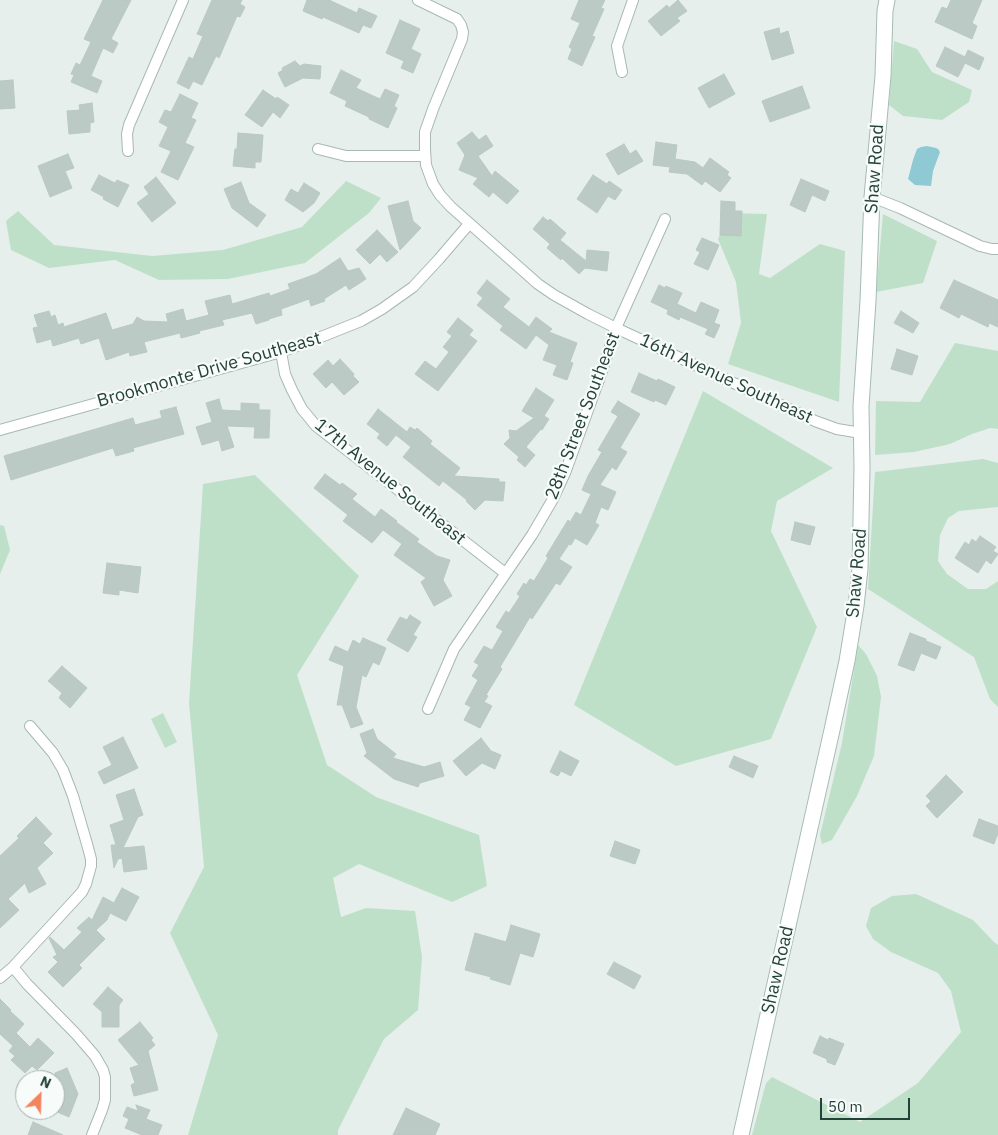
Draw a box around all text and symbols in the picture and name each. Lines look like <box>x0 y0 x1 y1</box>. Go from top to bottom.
street label: Shaw Road <box>861 124 889 214</box>
street label: Brookmonte Drive Southeast <box>94 328 324 412</box>
street label: 28th Street Southeast <box>541 329 625 503</box>
street label: 16th Avenue Southeast <box>636 329 816 429</box>
street label: 17th Avenue Southeast <box>310 414 470 550</box>
street label: Shaw Road <box>842 527 872 619</box>
street label: Shaw Road <box>757 924 799 1016</box>
north arrow <box>15 1070 65 1120</box>
text: N <box>37 1072 54 1092</box>
scale bar <box>823 1088 913 1120</box>
text: 50 m <box>828 1097 863 1116</box>

